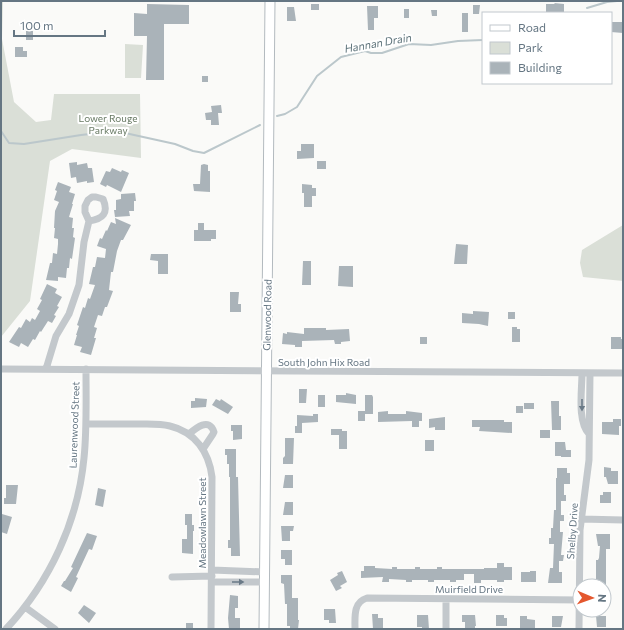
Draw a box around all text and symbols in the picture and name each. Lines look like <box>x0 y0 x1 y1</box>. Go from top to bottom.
scale bar <box>14 12 105 38</box>
legend <box>482 12 612 84</box>
text: 100 m <box>20 18 54 32</box>
text: Road <box>518 20 546 34</box>
water label: Hannan Drain <box>343 30 413 55</box>
text: Park <box>518 40 544 54</box>
text: Building <box>518 60 562 74</box>
park label: Lower Rouge Parkway <box>78 112 138 136</box>
street label: Glenwood Road <box>260 279 274 351</box>
street label: South John Hix Road <box>278 356 370 368</box>
street label: Laurenwood Street <box>66 381 82 469</box>
one-way arrow <box>579 399 585 412</box>
street label: Meadowlawn Street <box>196 477 208 569</box>
street label: Shelby Drive <box>564 502 580 560</box>
north arrow <box>572 578 612 618</box>
one-way arrow <box>232 579 245 585</box>
street label: Muirfield Drive <box>435 583 503 595</box>
text: N <box>596 594 609 603</box>

